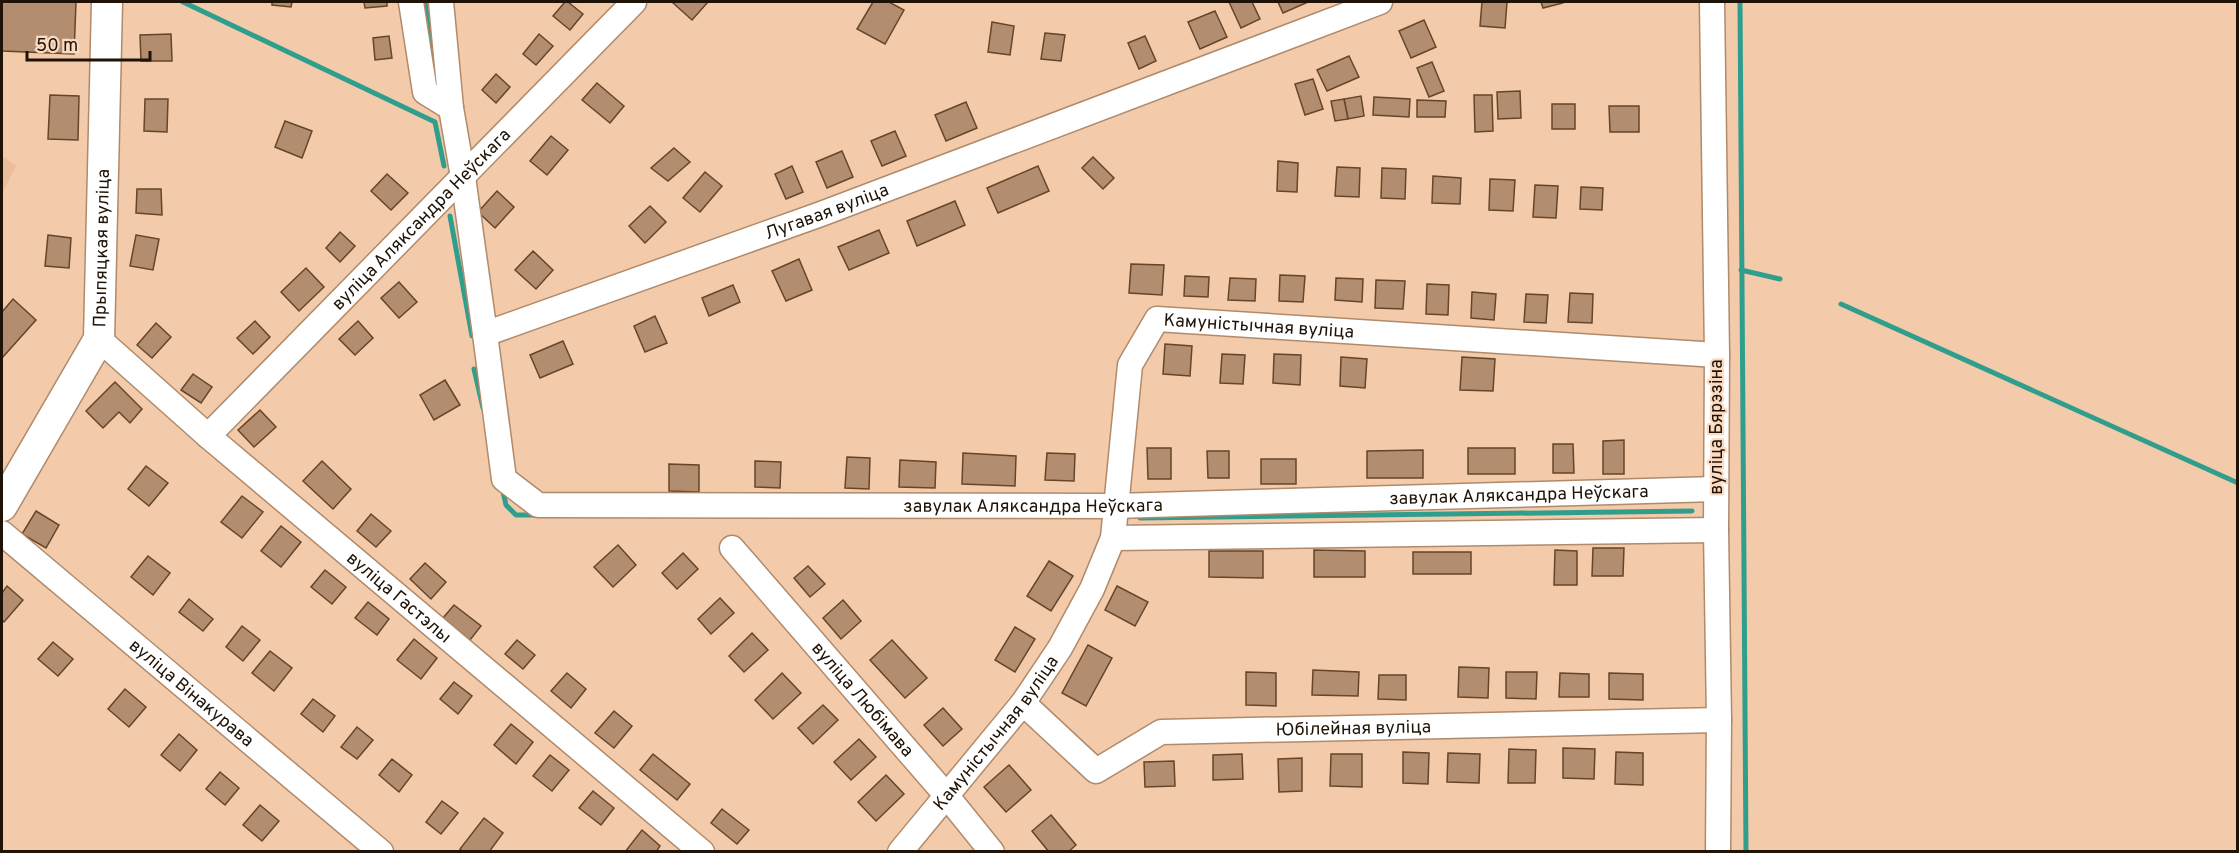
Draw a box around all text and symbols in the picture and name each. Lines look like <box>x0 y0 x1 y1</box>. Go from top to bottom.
scale bar <box>27 24 150 62</box>
text: 50 m <box>36 35 78 58</box>
street label: вуліца Аляксандра Неўскага <box>328 124 516 316</box>
street label: Прыпяцкая вуліца <box>89 169 116 328</box>
street label: Лугавая вуліца <box>762 179 892 246</box>
street label: Камуністычная вуліца <box>1163 309 1355 345</box>
street label: вуліца Бярэзіна <box>1706 359 1729 495</box>
street label: завулак Аляксандра Неўскага <box>1389 481 1649 511</box>
street label: завулак Аляксандра Неўскага <box>903 495 1163 519</box>
street label: вуліца Гастэлы <box>341 547 456 649</box>
street label: вуліца Вінакурава <box>124 635 258 753</box>
street label: вуліца Любімава <box>806 638 918 763</box>
street label: Камуністычная вуліца <box>929 652 1065 816</box>
street label: Юбілейная вуліца <box>1275 716 1431 743</box>

